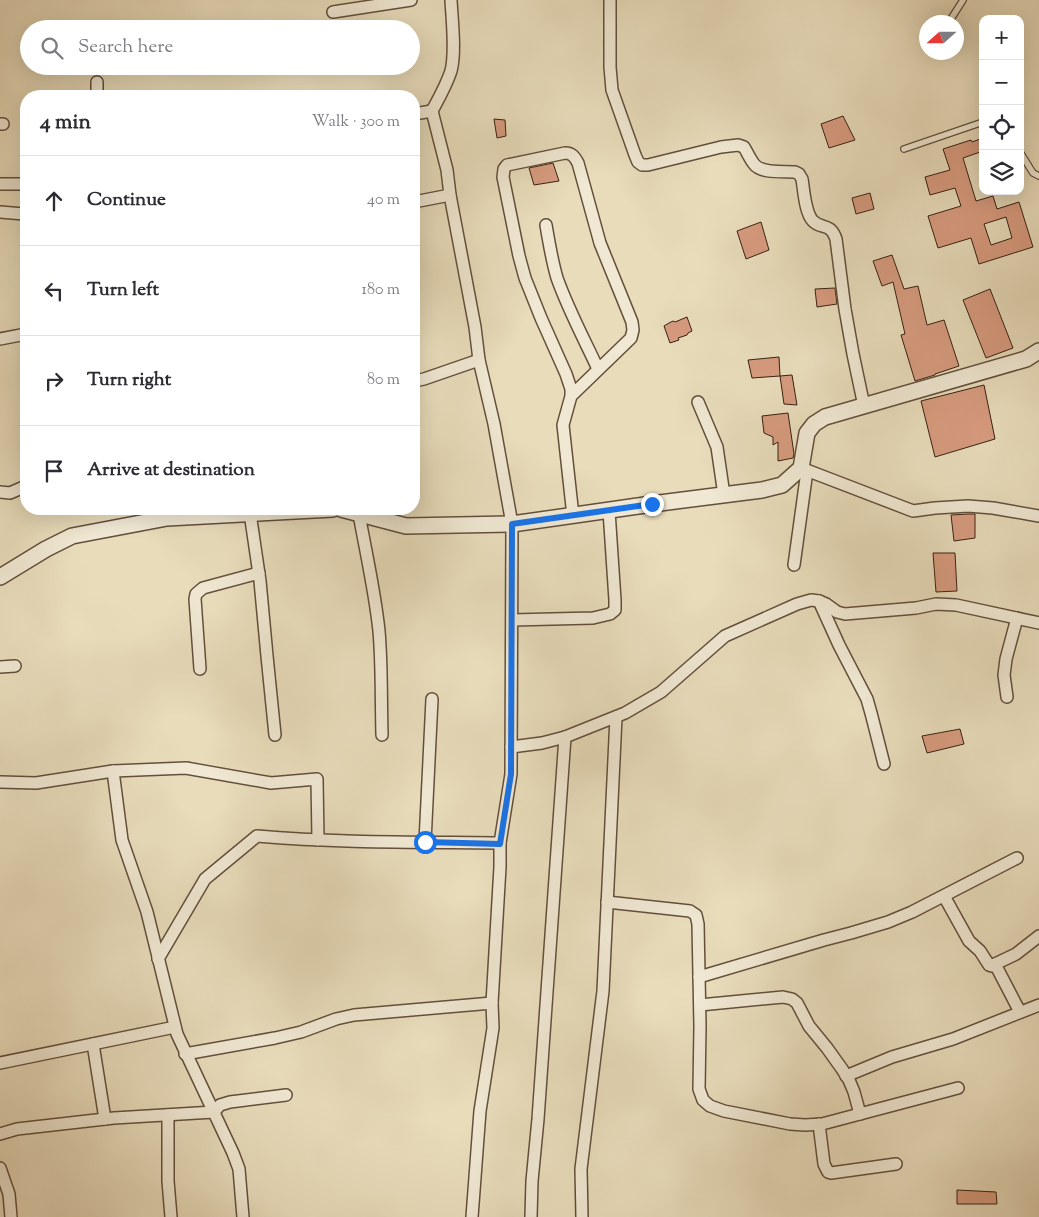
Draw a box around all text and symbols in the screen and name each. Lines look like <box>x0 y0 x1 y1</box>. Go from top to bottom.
north arrow <box>919 15 964 60</box>
map controls <box>979 15 1024 195</box>
button: + <box>979 15 1024 60</box>
search box <box>20 20 420 75</box>
icon: search <box>38 34 66 62</box>
text: Search here <box>78 34 173 61</box>
button: − <box>979 60 1024 105</box>
button: locate <box>979 105 1024 150</box>
text: 4 min <box>40 108 91 138</box>
text: Walk · 300 m <box>312 111 400 134</box>
button: layers <box>979 150 1024 195</box>
icon: ahead <box>40 187 68 215</box>
text: Continue <box>87 187 166 214</box>
text: 40 m <box>367 189 400 212</box>
icon: left <box>40 277 68 305</box>
text: Turn left <box>87 277 159 304</box>
text: 180 m <box>361 279 400 302</box>
icon: right <box>40 367 68 395</box>
text: Turn right <box>87 367 171 394</box>
text: 80 m <box>367 369 400 392</box>
icon: arrive <box>40 457 68 485</box>
text: Arrive at destination <box>87 457 255 484</box>
route end <box>641 493 664 516</box>
route start <box>414 831 437 854</box>

